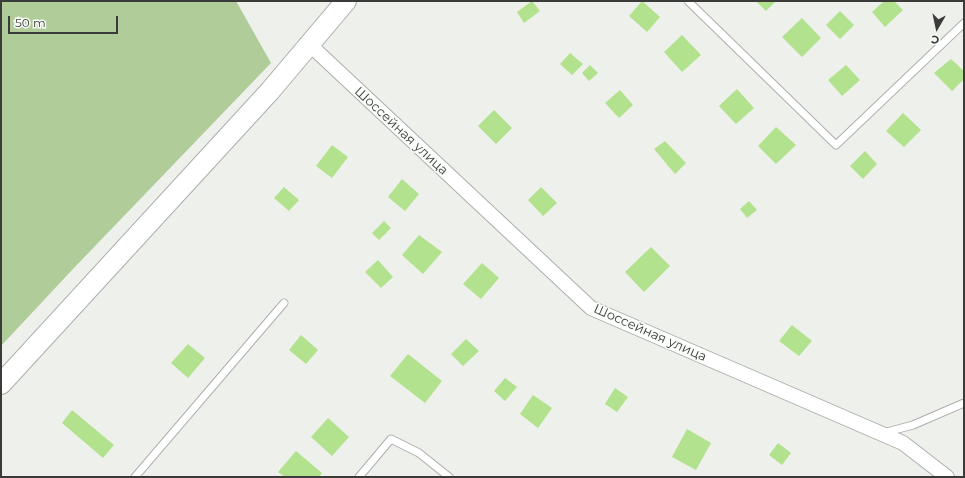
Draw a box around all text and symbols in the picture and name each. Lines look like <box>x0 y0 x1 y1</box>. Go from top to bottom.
scale bar <box>10 8 120 34</box>
north arrow <box>917 8 957 48</box>
text: 50 m <box>15 15 46 30</box>
text: С <box>930 32 940 47</box>
street label: Шоссейная улица <box>351 84 451 178</box>
street label: Шоссейная улица <box>591 301 709 365</box>

